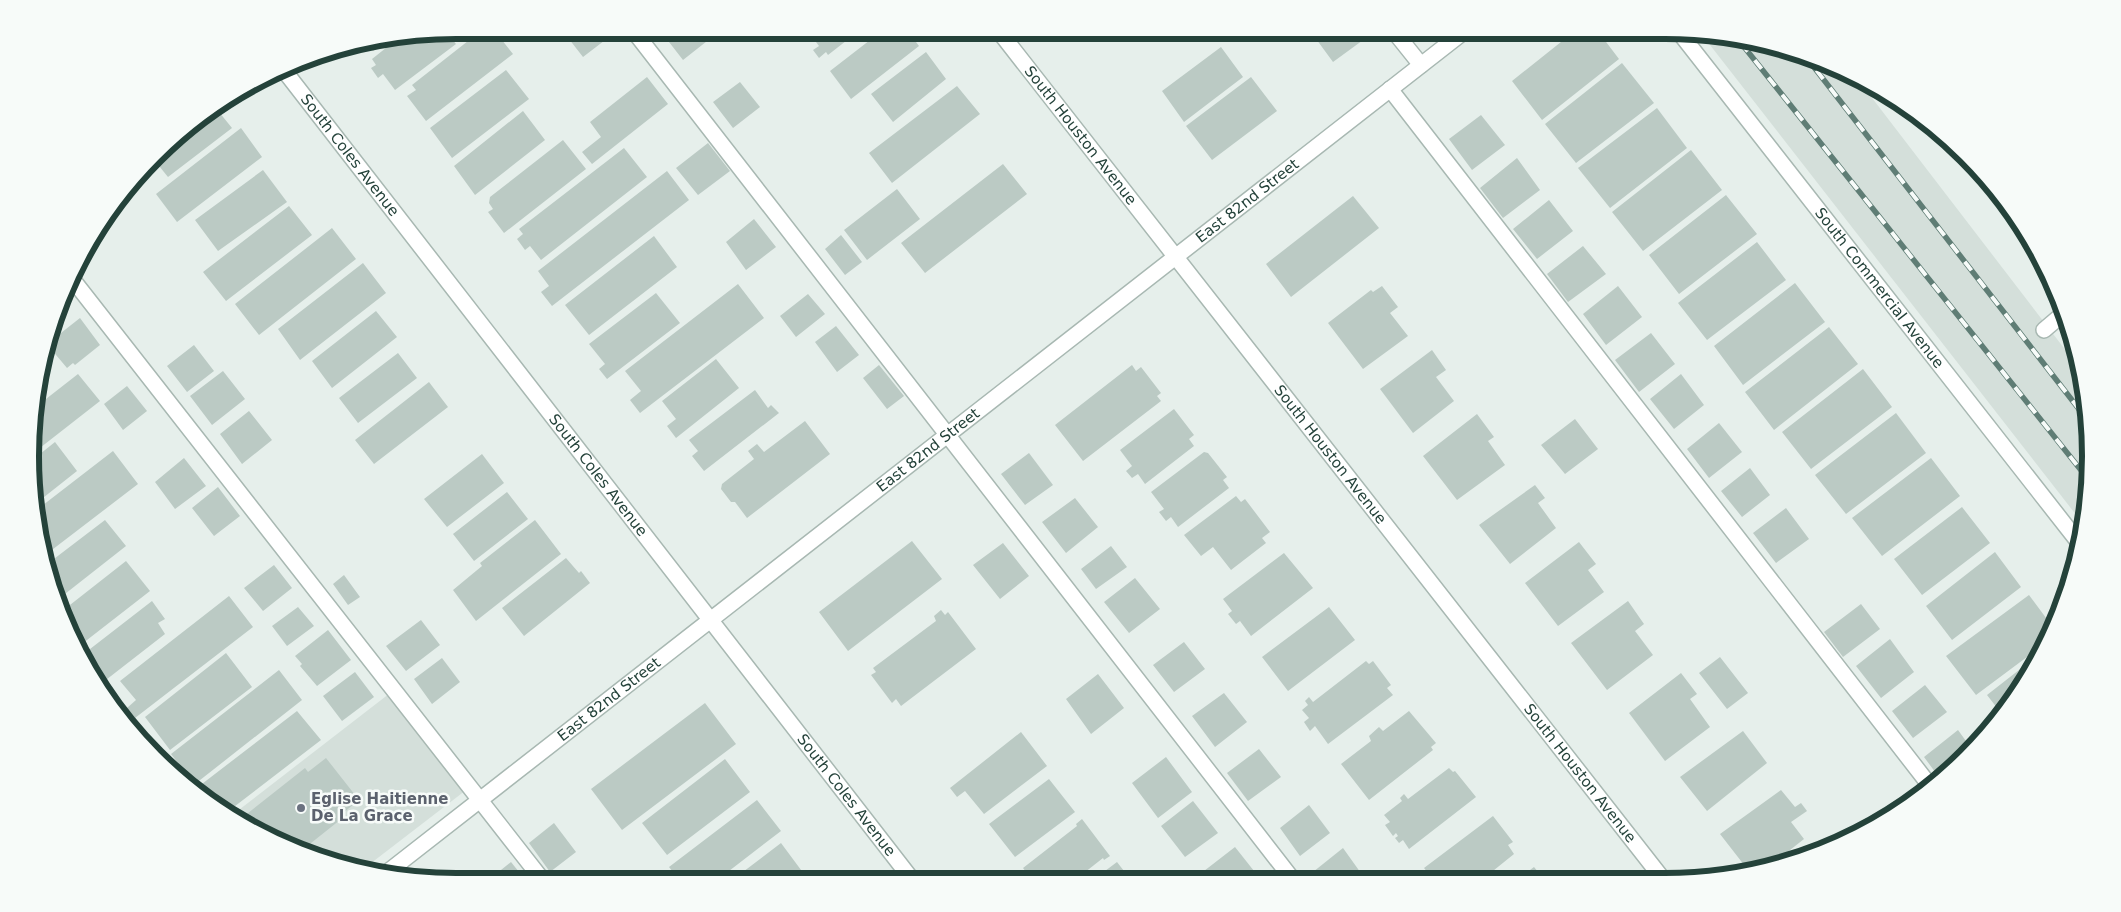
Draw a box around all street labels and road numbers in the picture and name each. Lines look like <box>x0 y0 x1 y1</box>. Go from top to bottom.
street label: South Houston Avenue <box>1021 62 1141 209</box>
street label: South Coles Avenue <box>297 90 403 220</box>
street label: East 82nd Street <box>1192 155 1302 247</box>
street label: South Commercial Avenue <box>1811 204 1948 372</box>
street label: South Houston Avenue <box>1270 381 1390 527</box>
street label: East 82nd Street <box>873 404 983 496</box>
street label: South Coles Avenue <box>545 410 651 540</box>
street label: East 82nd Street <box>554 653 664 745</box>
street label: South Houston Avenue <box>1520 700 1640 846</box>
street label: South Coles Avenue <box>793 730 899 860</box>

